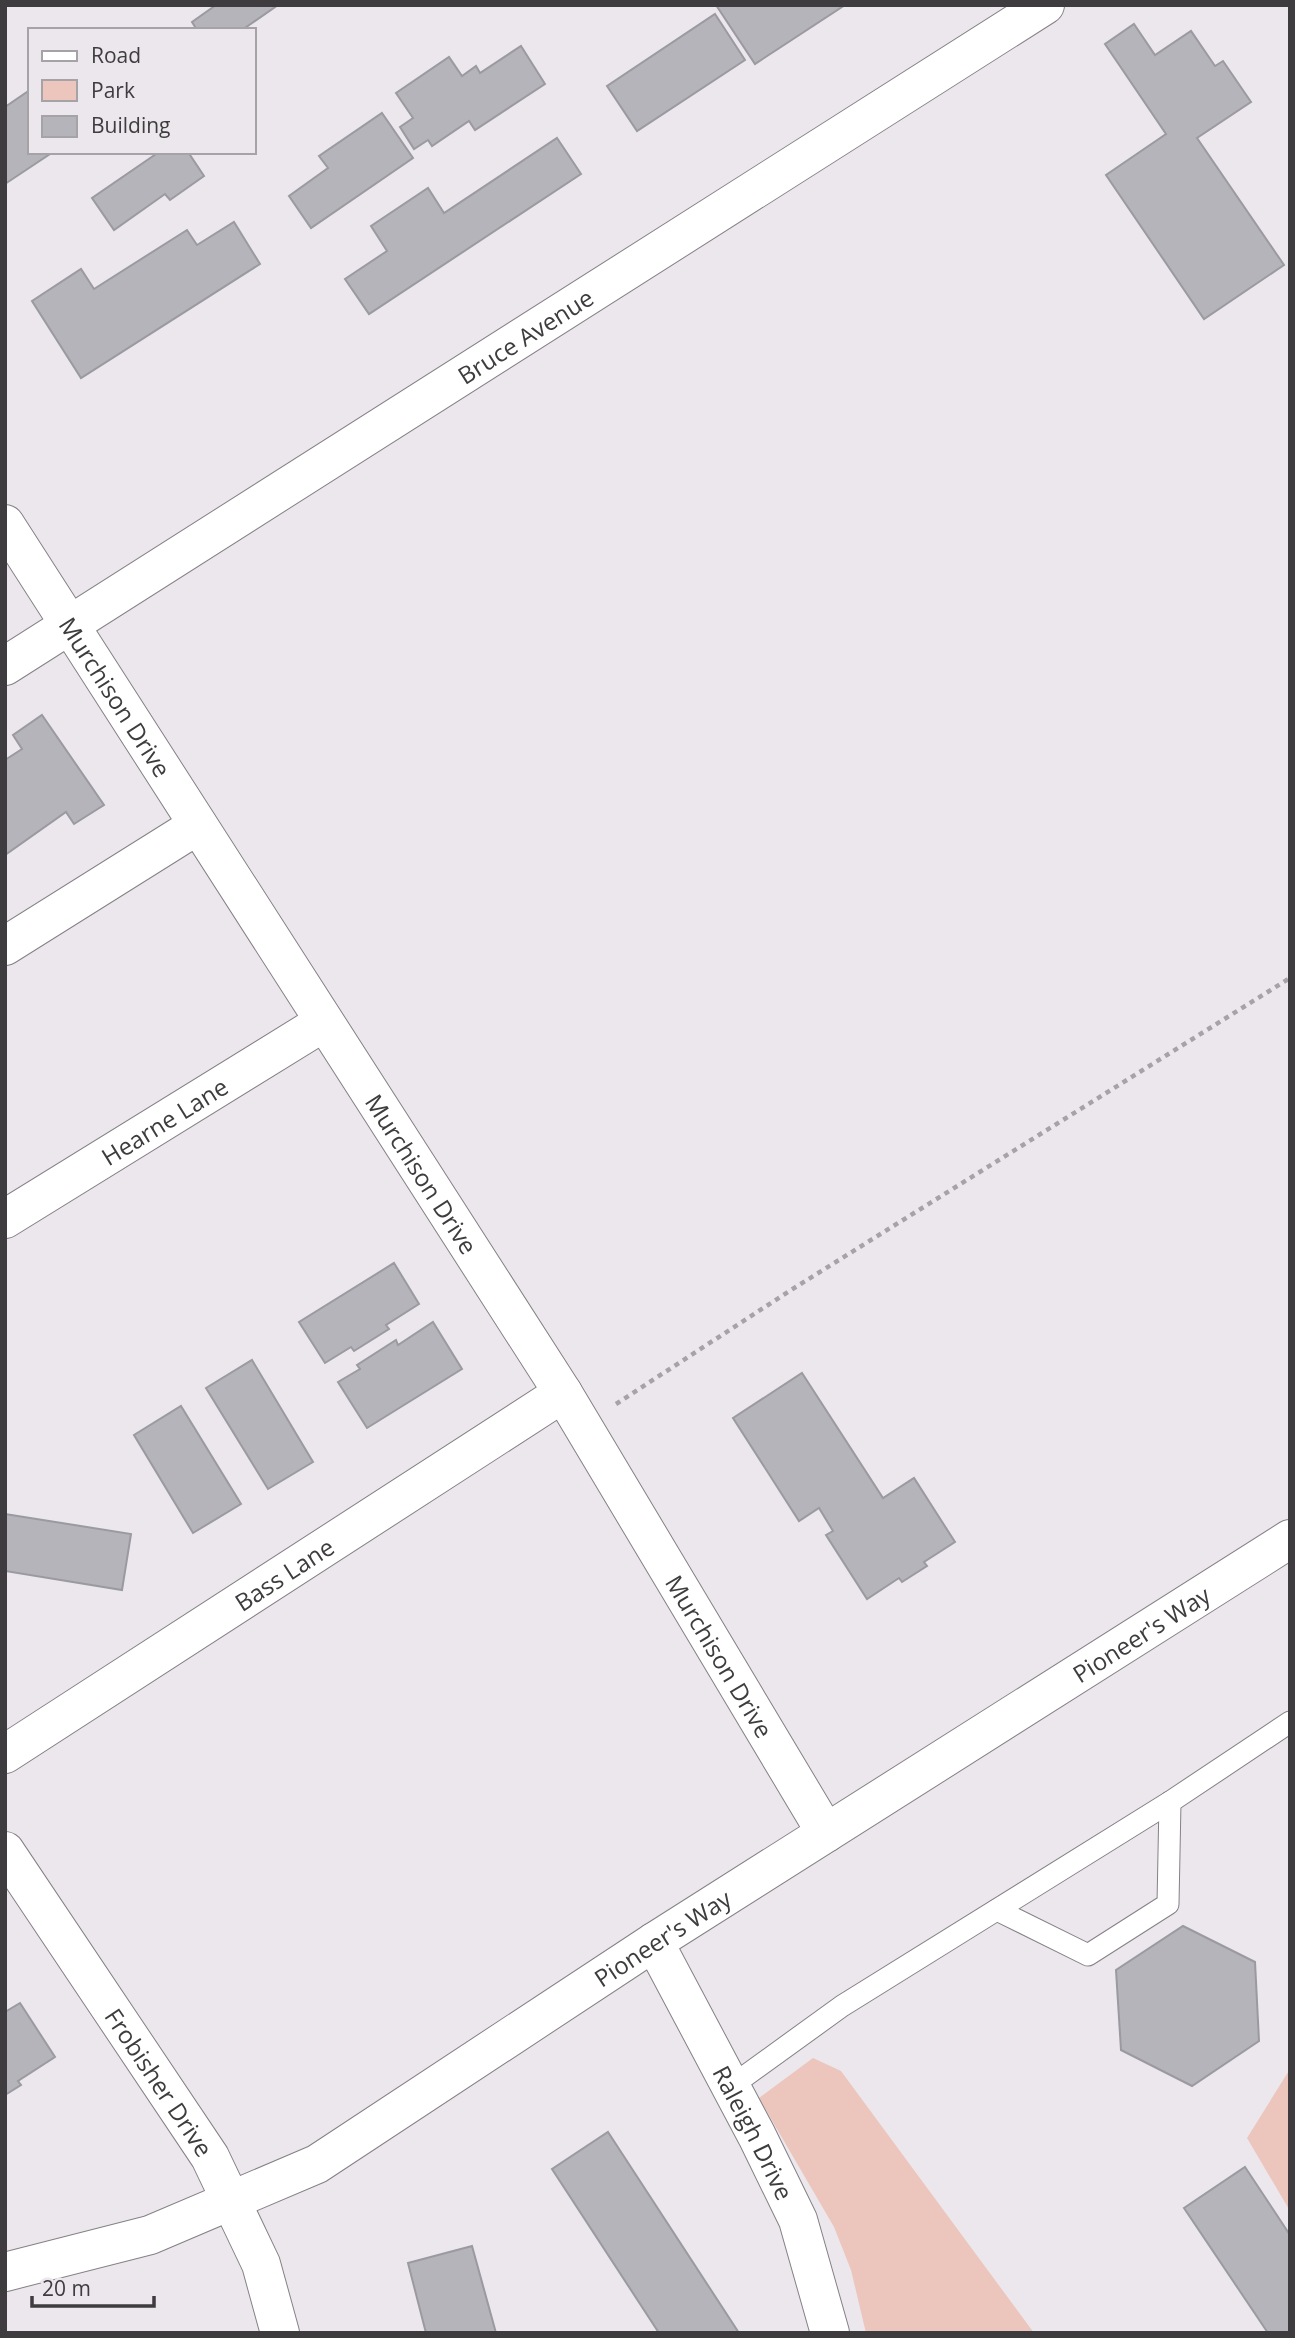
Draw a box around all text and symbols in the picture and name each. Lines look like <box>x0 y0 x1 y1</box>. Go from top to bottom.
legend <box>28 28 256 154</box>
text: Road <box>91 41 141 69</box>
text: Park <box>91 76 135 104</box>
text: Building <box>91 111 170 139</box>
street label: Bruce Avenue <box>451 280 599 391</box>
street label: Murchison Drive <box>52 610 179 783</box>
street label: Hearne Lane <box>95 1069 234 1172</box>
street label: Murchison Drive <box>359 1087 486 1260</box>
street label: Bass Lane <box>228 1529 340 1618</box>
street label: Murchison Drive <box>659 1568 782 1743</box>
street label: Pioneer's Way <box>1066 1577 1217 1689</box>
street label: Pioneer's Way <box>587 1881 738 1994</box>
street label: Frobisher Drive <box>98 2001 221 2163</box>
street label: Raleigh Drive <box>706 2059 802 2205</box>
scale bar <box>32 2264 154 2308</box>
text: 20 m <box>42 2274 91 2302</box>

